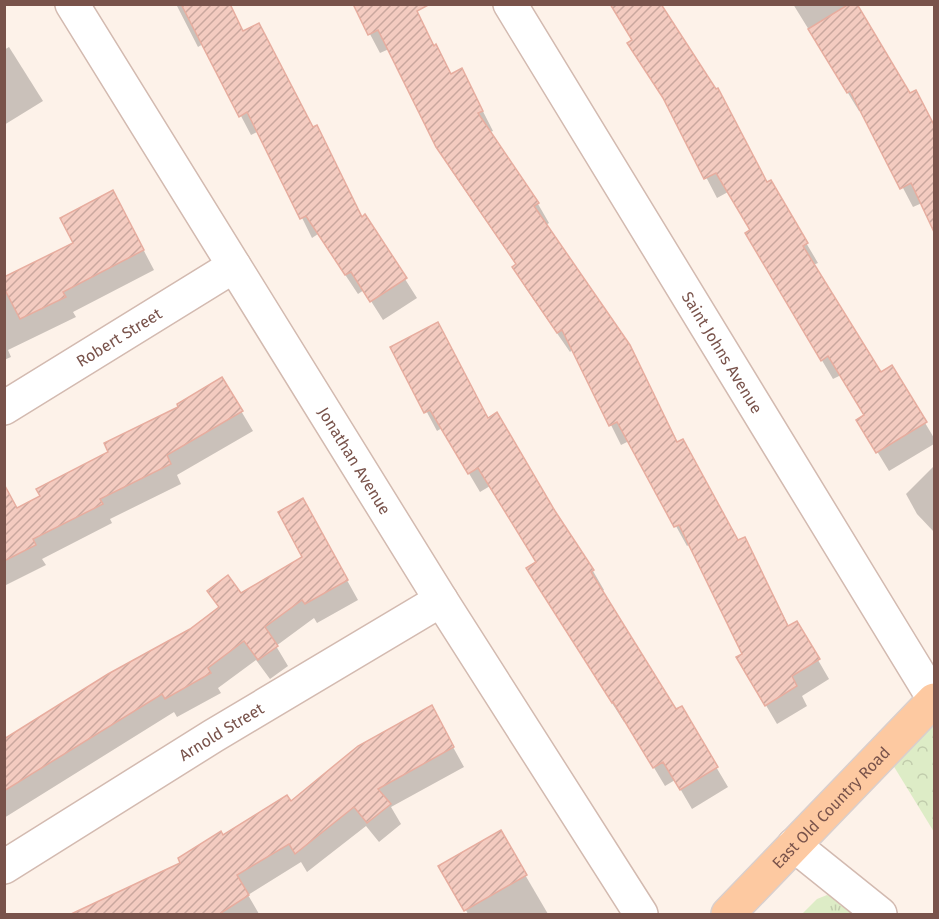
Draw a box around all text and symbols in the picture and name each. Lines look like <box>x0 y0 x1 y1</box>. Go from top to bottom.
street label: Saint Johns Avenue <box>678 288 766 417</box>
street label: Robert Street <box>73 304 165 371</box>
street label: Jonathan Avenue <box>314 404 395 518</box>
street label: Arnold Street <box>175 699 268 765</box>
street label: East Old Country Road <box>768 743 894 873</box>

